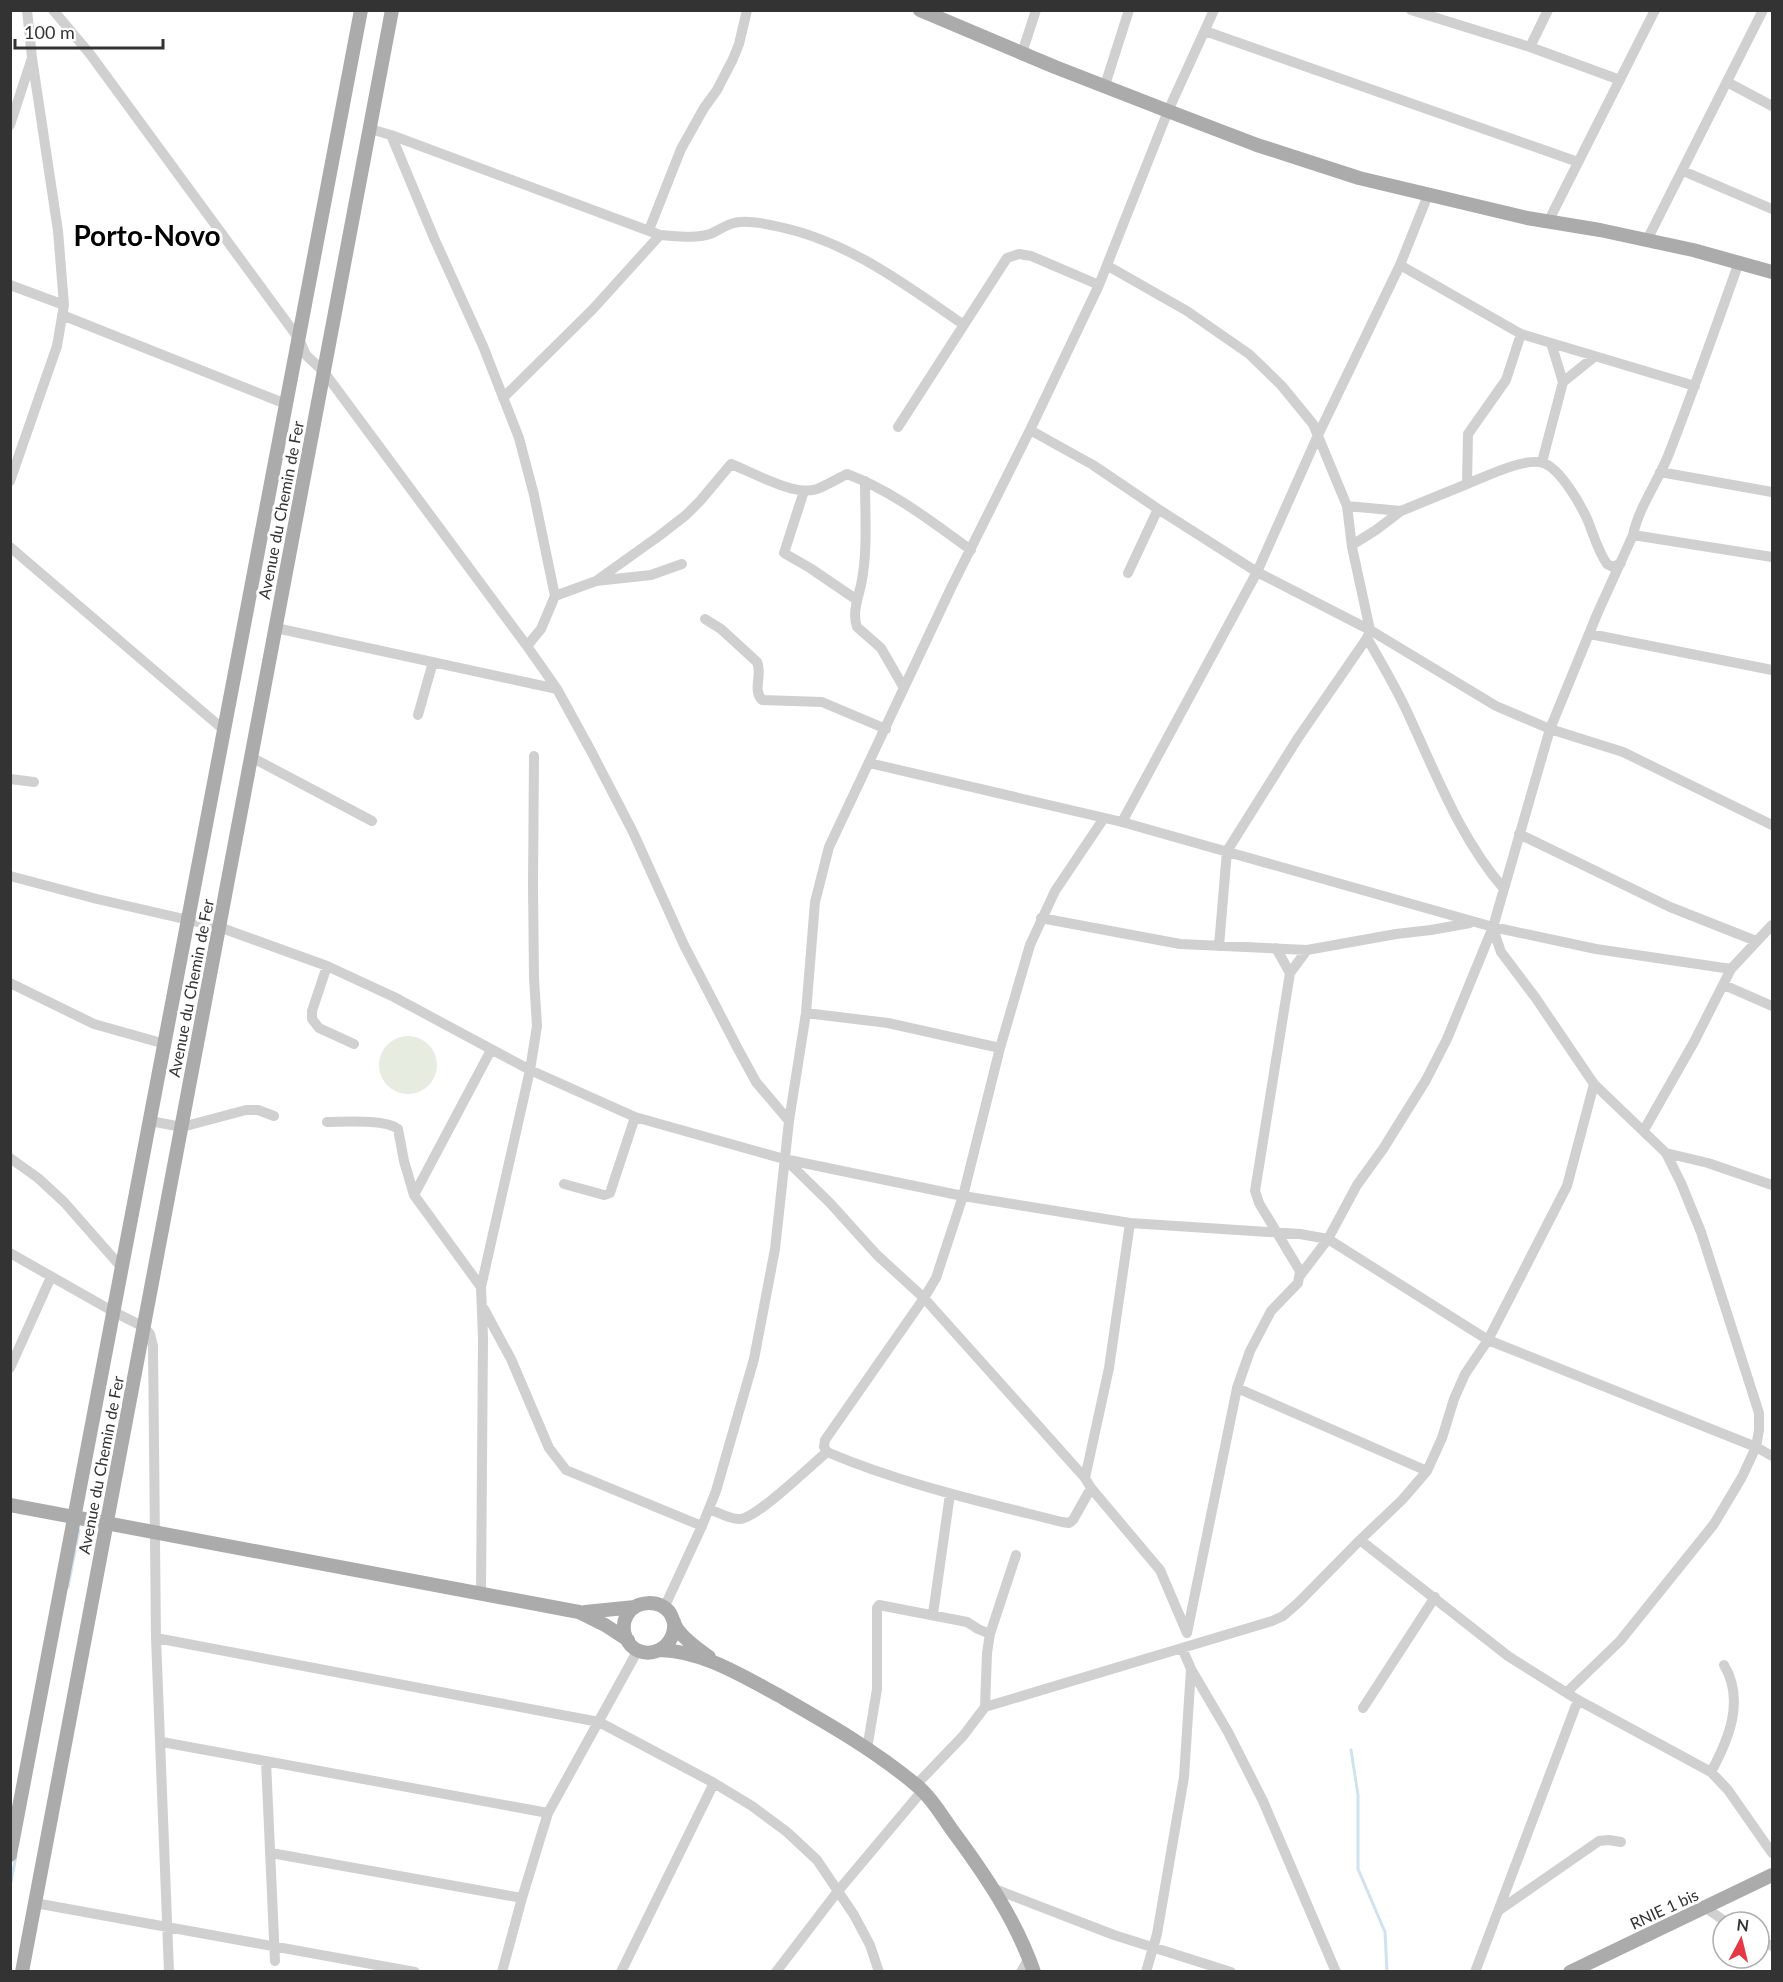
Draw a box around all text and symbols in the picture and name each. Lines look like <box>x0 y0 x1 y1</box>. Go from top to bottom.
scale bar <box>15 12 164 50</box>
text: 100 m <box>24 21 75 43</box>
district label: Porto-Novo <box>73 218 221 252</box>
street label: Avenue du Chemin de Fer <box>254 419 307 601</box>
street label: Avenue du Chemin de Fer <box>164 897 217 1079</box>
street label: Avenue du Chemin de Fer <box>74 1374 127 1556</box>
street label: RNIE 1 bis <box>1627 1884 1701 1933</box>
north arrow <box>1711 1910 1771 1970</box>
text: N <box>1736 1914 1750 1935</box>

